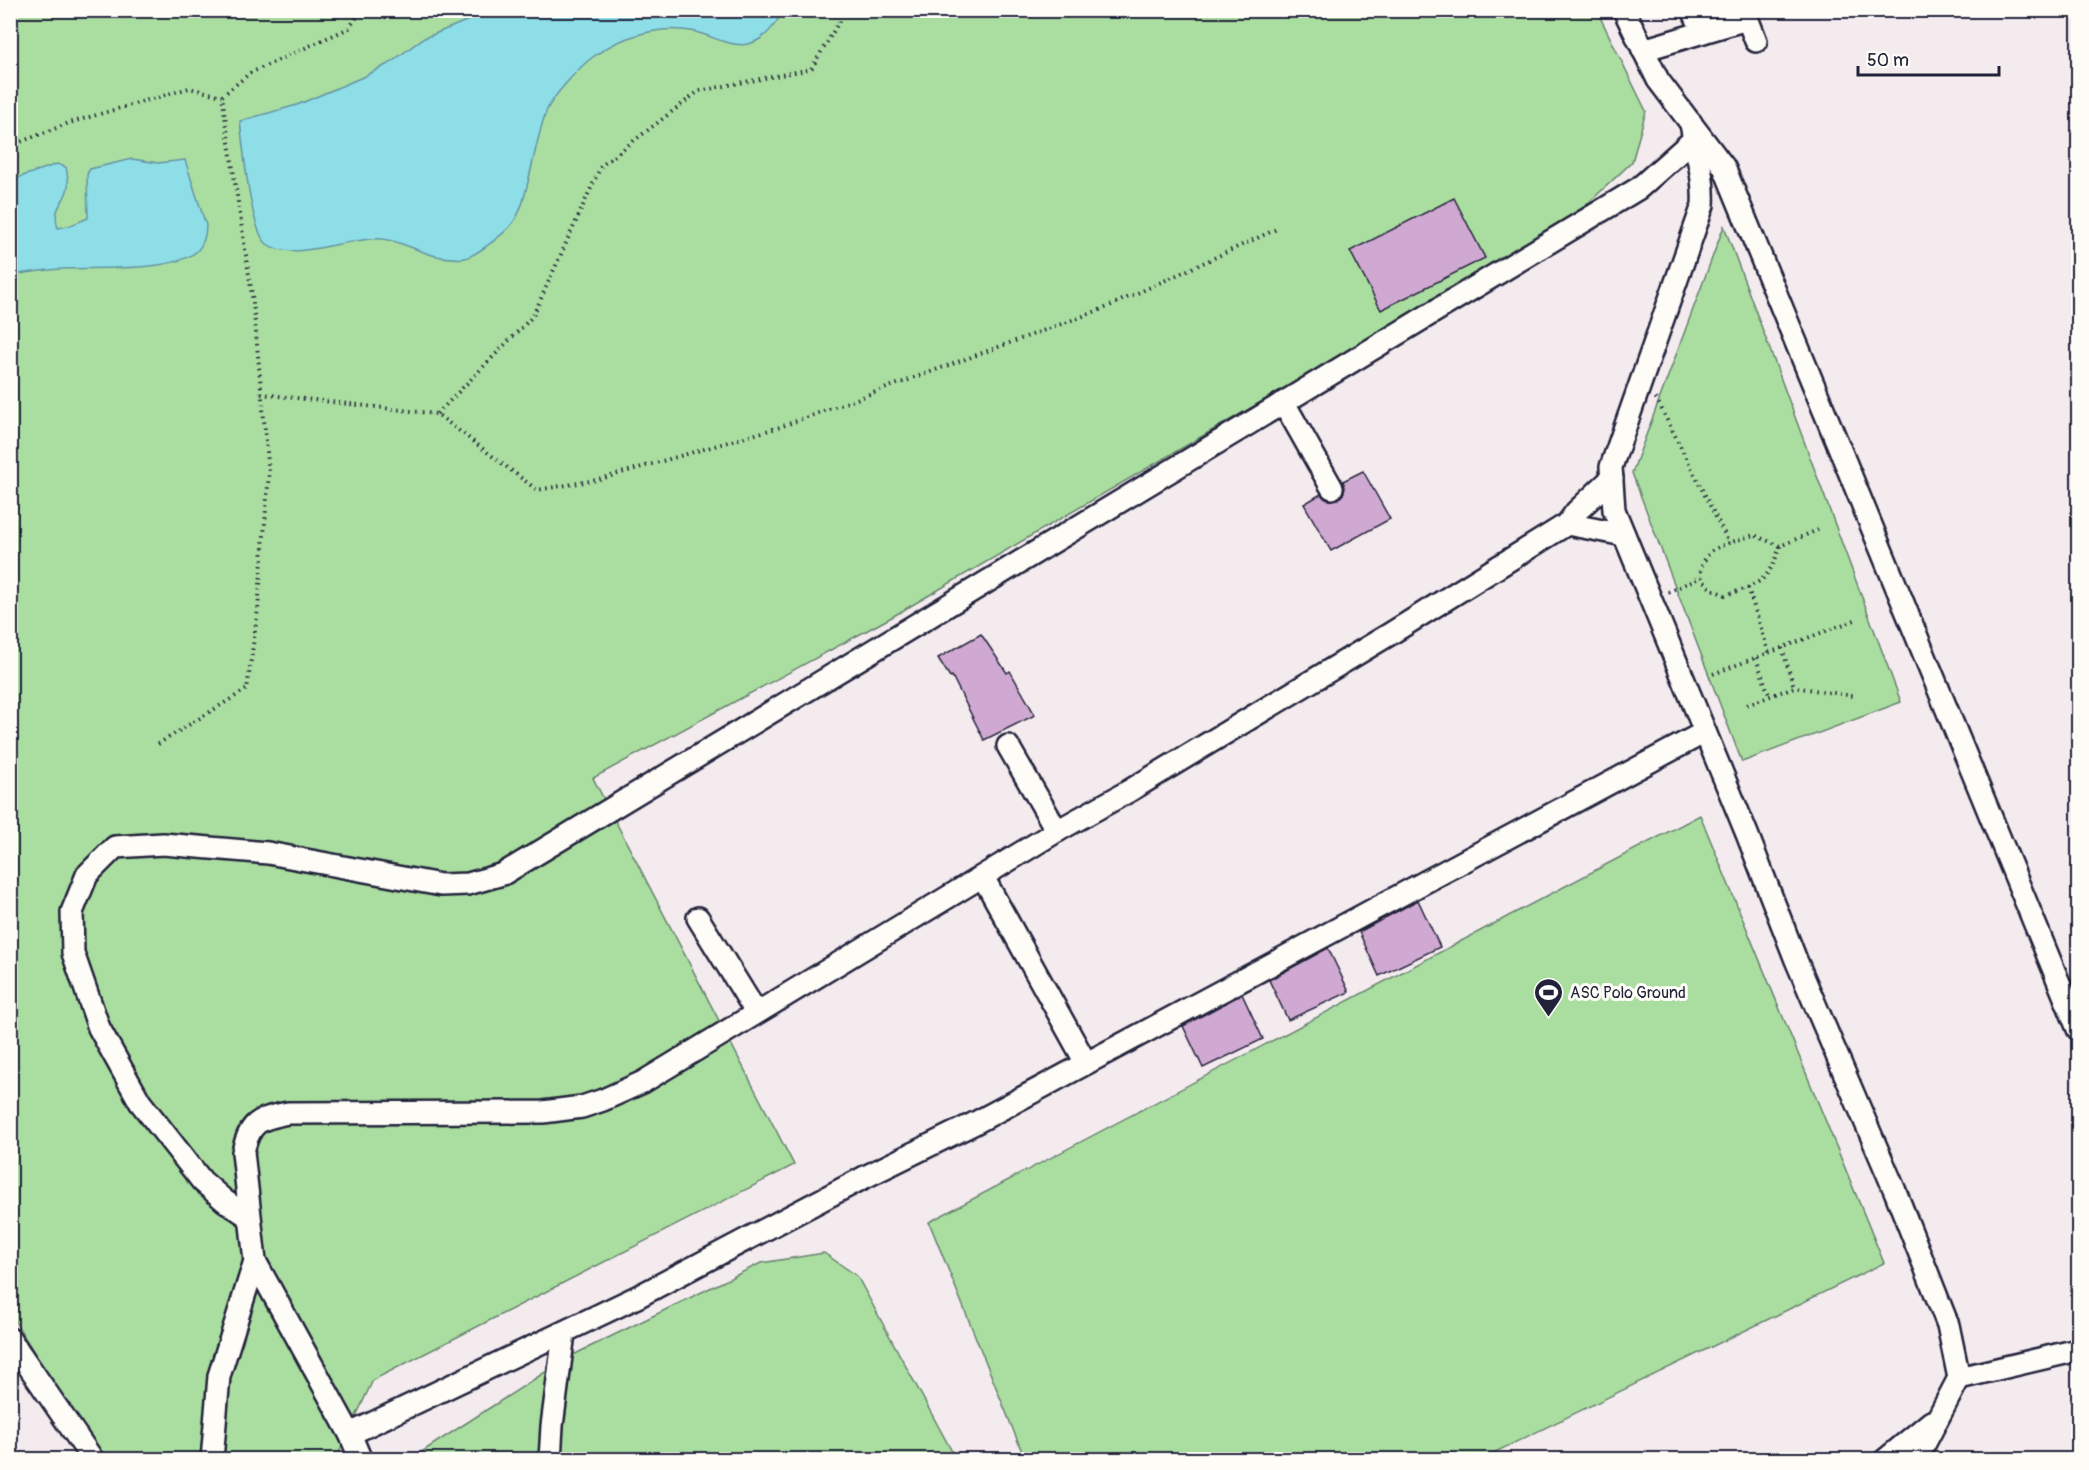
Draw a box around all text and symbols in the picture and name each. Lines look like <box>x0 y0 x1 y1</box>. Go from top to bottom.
scale bar <box>1858 39 1999 77</box>
text: 50 m <box>1867 49 1909 72</box>
sports icon: ASC Polo Ground <box>1533 976 1565 1018</box>
place label: ASC Polo Ground <box>1570 983 1686 1003</box>

